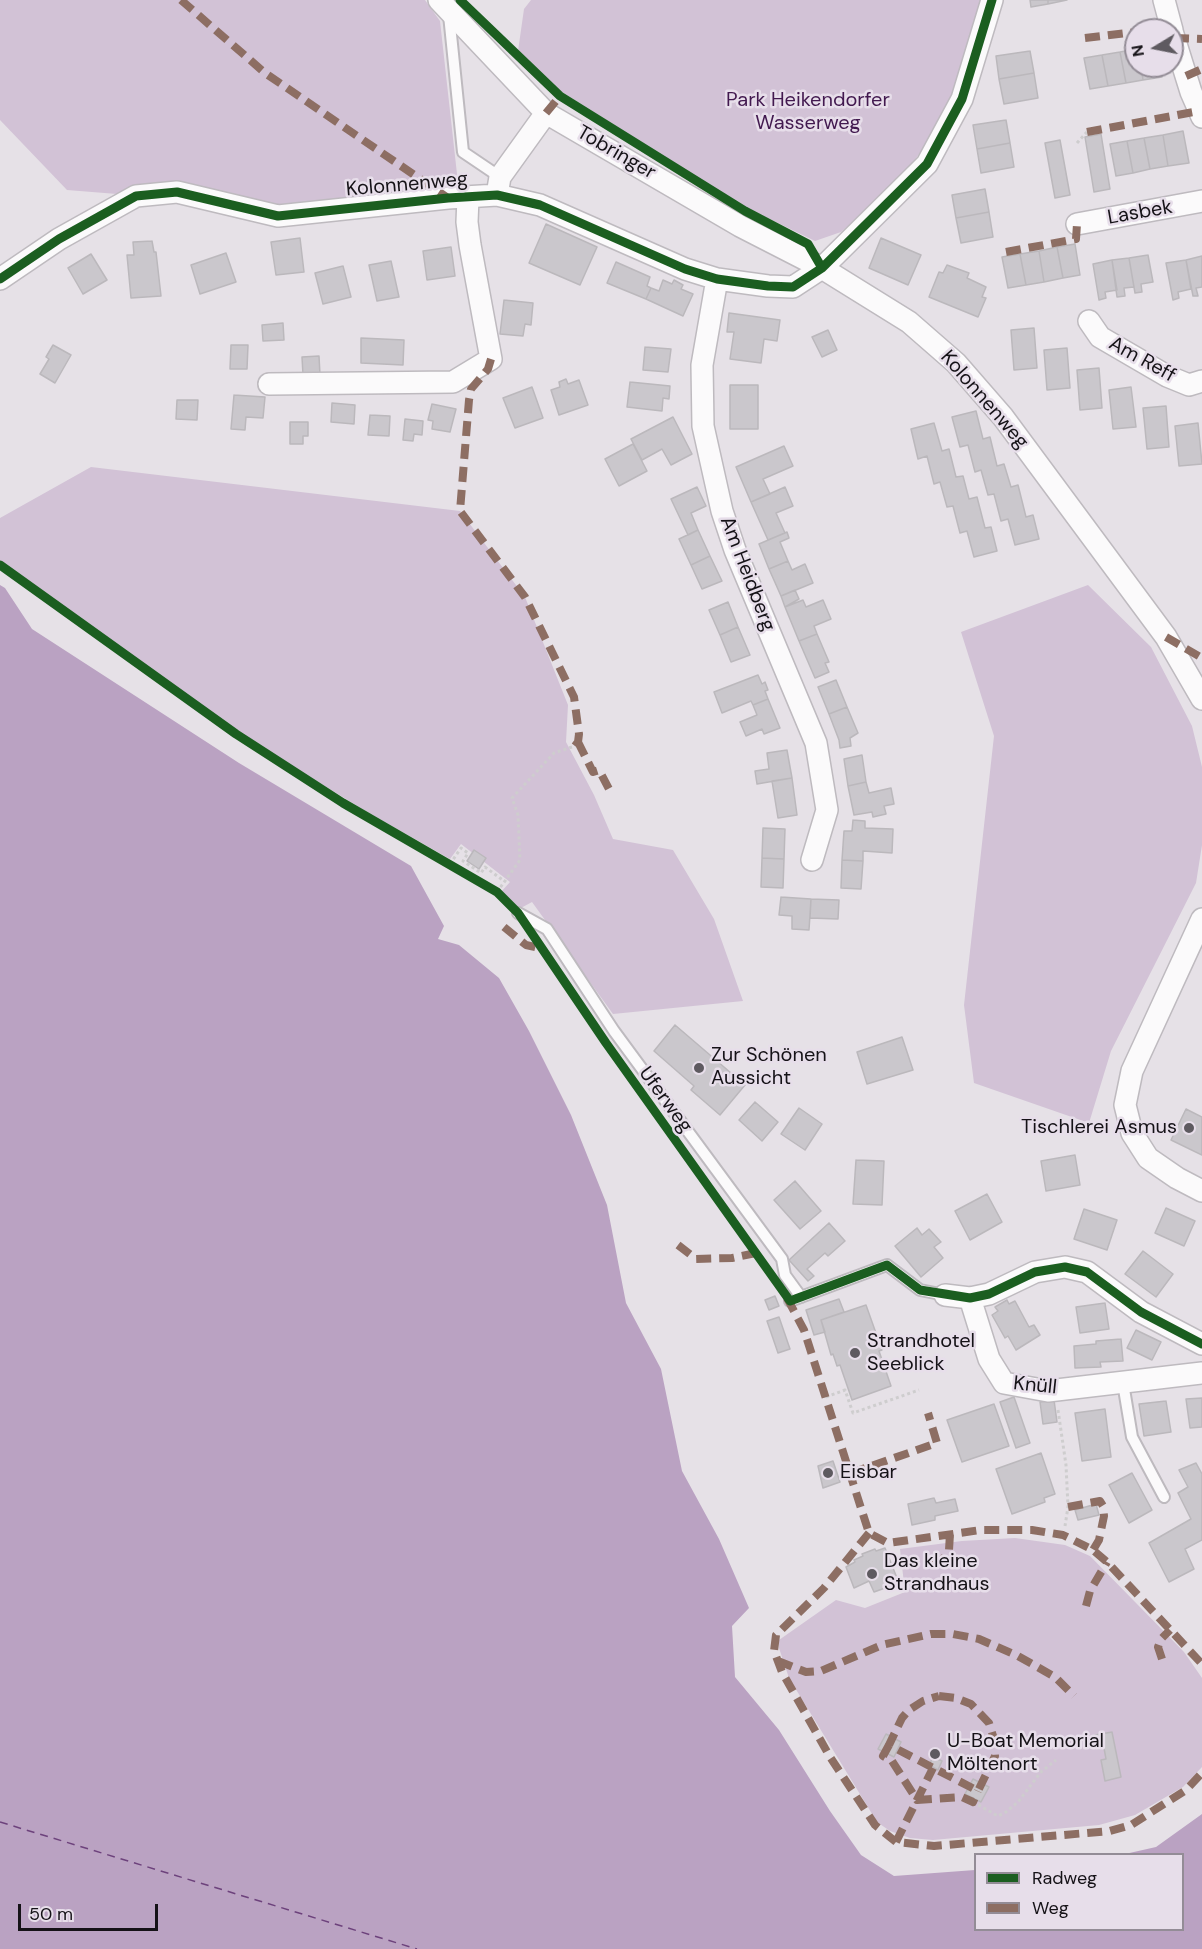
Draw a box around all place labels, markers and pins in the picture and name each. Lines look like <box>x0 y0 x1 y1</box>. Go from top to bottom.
place label: Zur Schönen Aussicht <box>711 1044 827 1091</box>
marker: Zur Schönen Aussicht <box>692 1061 706 1075</box>
place label: Tischlerei Asmus <box>1021 1116 1177 1140</box>
marker: Tischlerei Asmus <box>1182 1121 1196 1135</box>
place label: Strandhotel Seeblick <box>867 1330 975 1377</box>
marker: Strandhotel Seeblick <box>848 1346 862 1360</box>
place label: Eisbar <box>840 1461 897 1485</box>
marker: Eisbar <box>821 1466 835 1480</box>
place label: Das kleine Strandhaus <box>884 1550 990 1597</box>
marker: Das kleine Strandhaus <box>865 1567 879 1581</box>
place label: U-Boat Memorial Möltenort <box>947 1730 1104 1777</box>
marker: U-Boat Memorial Möltenort <box>928 1747 942 1761</box>

